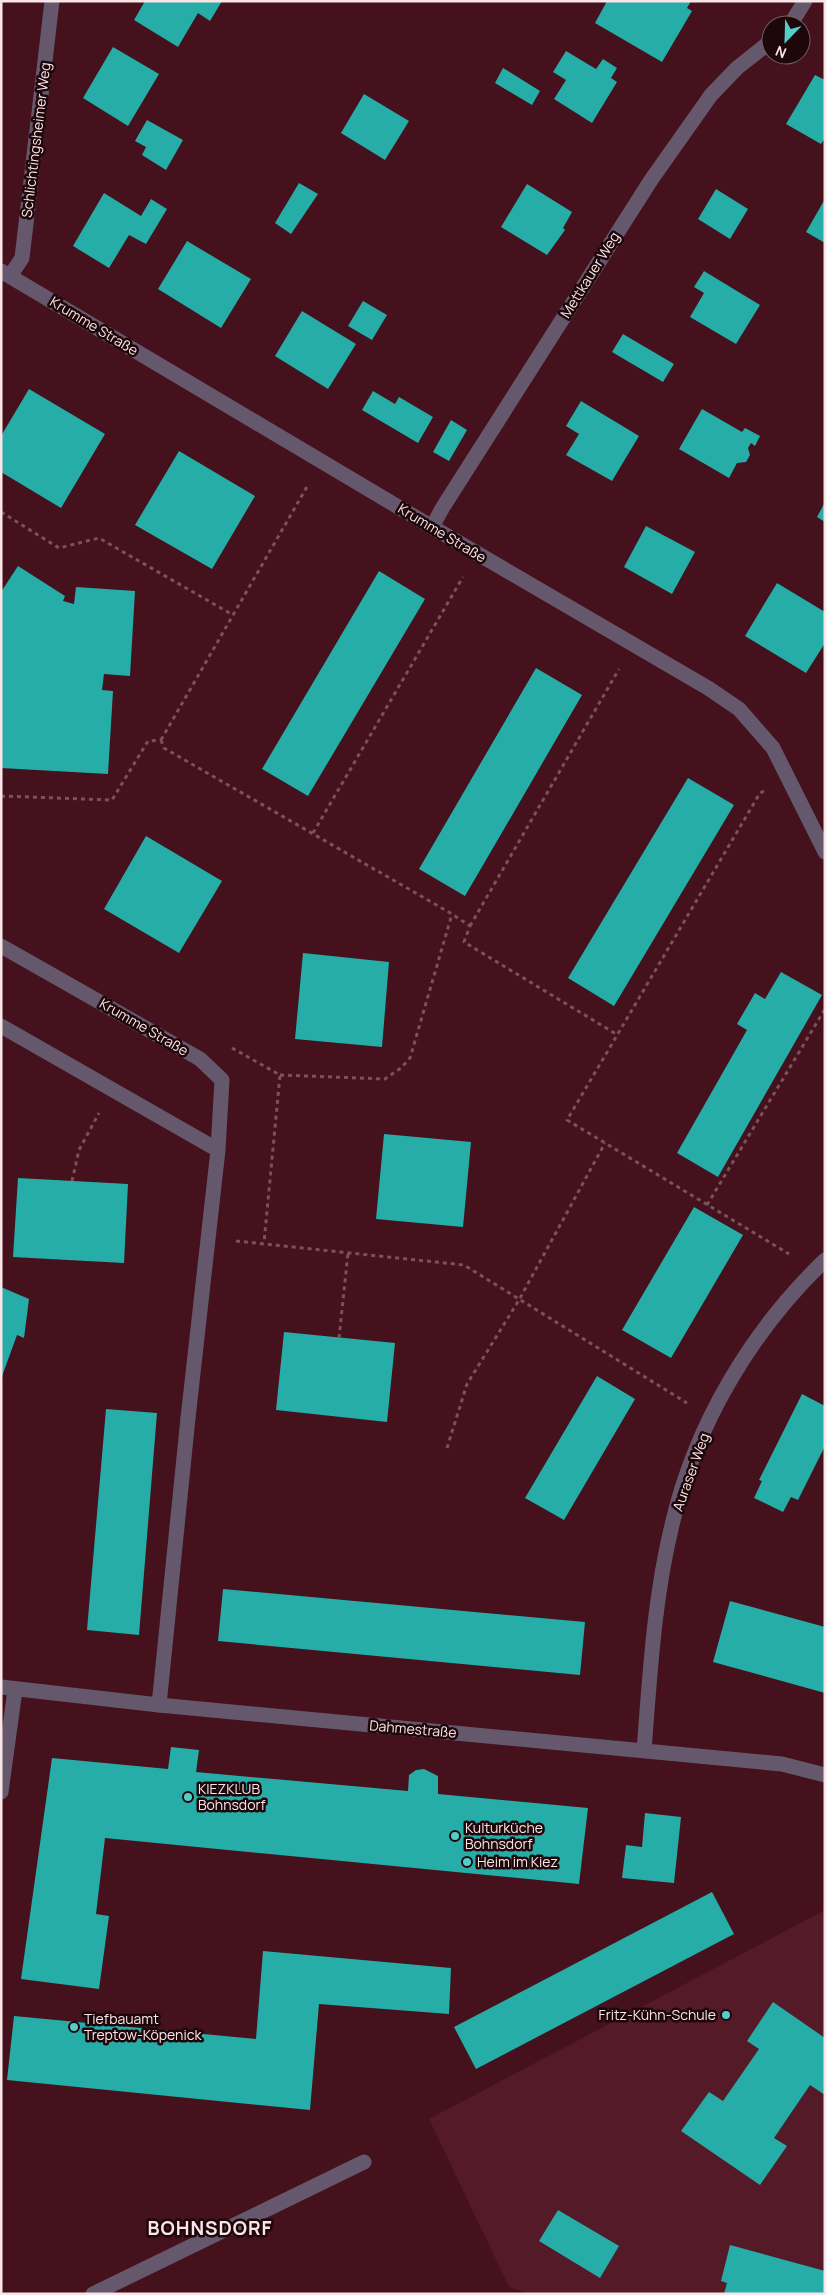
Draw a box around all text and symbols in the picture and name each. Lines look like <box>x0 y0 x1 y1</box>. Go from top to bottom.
north arrow <box>761 15 811 65</box>
text: N <box>772 42 789 63</box>
street label: Schlichtingsheimer Weg <box>17 61 54 219</box>
street label: Mettkauer Weg <box>556 228 624 321</box>
street label: Krumme Straße <box>47 292 142 359</box>
street label: Krumme Straße <box>395 499 490 566</box>
street label: Krumme Straße <box>96 993 192 1060</box>
street label: Auraser Weg <box>668 1430 713 1514</box>
street label: Dahmestraße <box>369 1715 457 1742</box>
place label: KIEZKLUB Bohnsdorf <box>198 1779 265 1814</box>
marker: KIEZKLUB Bohnsdorf <box>182 1791 194 1803</box>
place label: Kulturküche Bohnsdorf <box>465 1818 543 1853</box>
marker: Kulturküche Bohnsdorf <box>449 1830 461 1842</box>
place label: Heim im Kiez <box>477 1852 558 1871</box>
marker: Heim im Kiez <box>461 1856 473 1868</box>
place label: Fritz-Kühn-Schule <box>599 2005 716 2024</box>
place label: Tiefbauamt Treptow-Köpenick <box>84 2009 202 2044</box>
marker: Fritz-Kühn-Schule <box>720 2009 732 2021</box>
marker: Tiefbauamt Treptow-Köpenick <box>68 2021 80 2033</box>
district label: BOHNSDORF <box>147 2215 273 2241</box>

